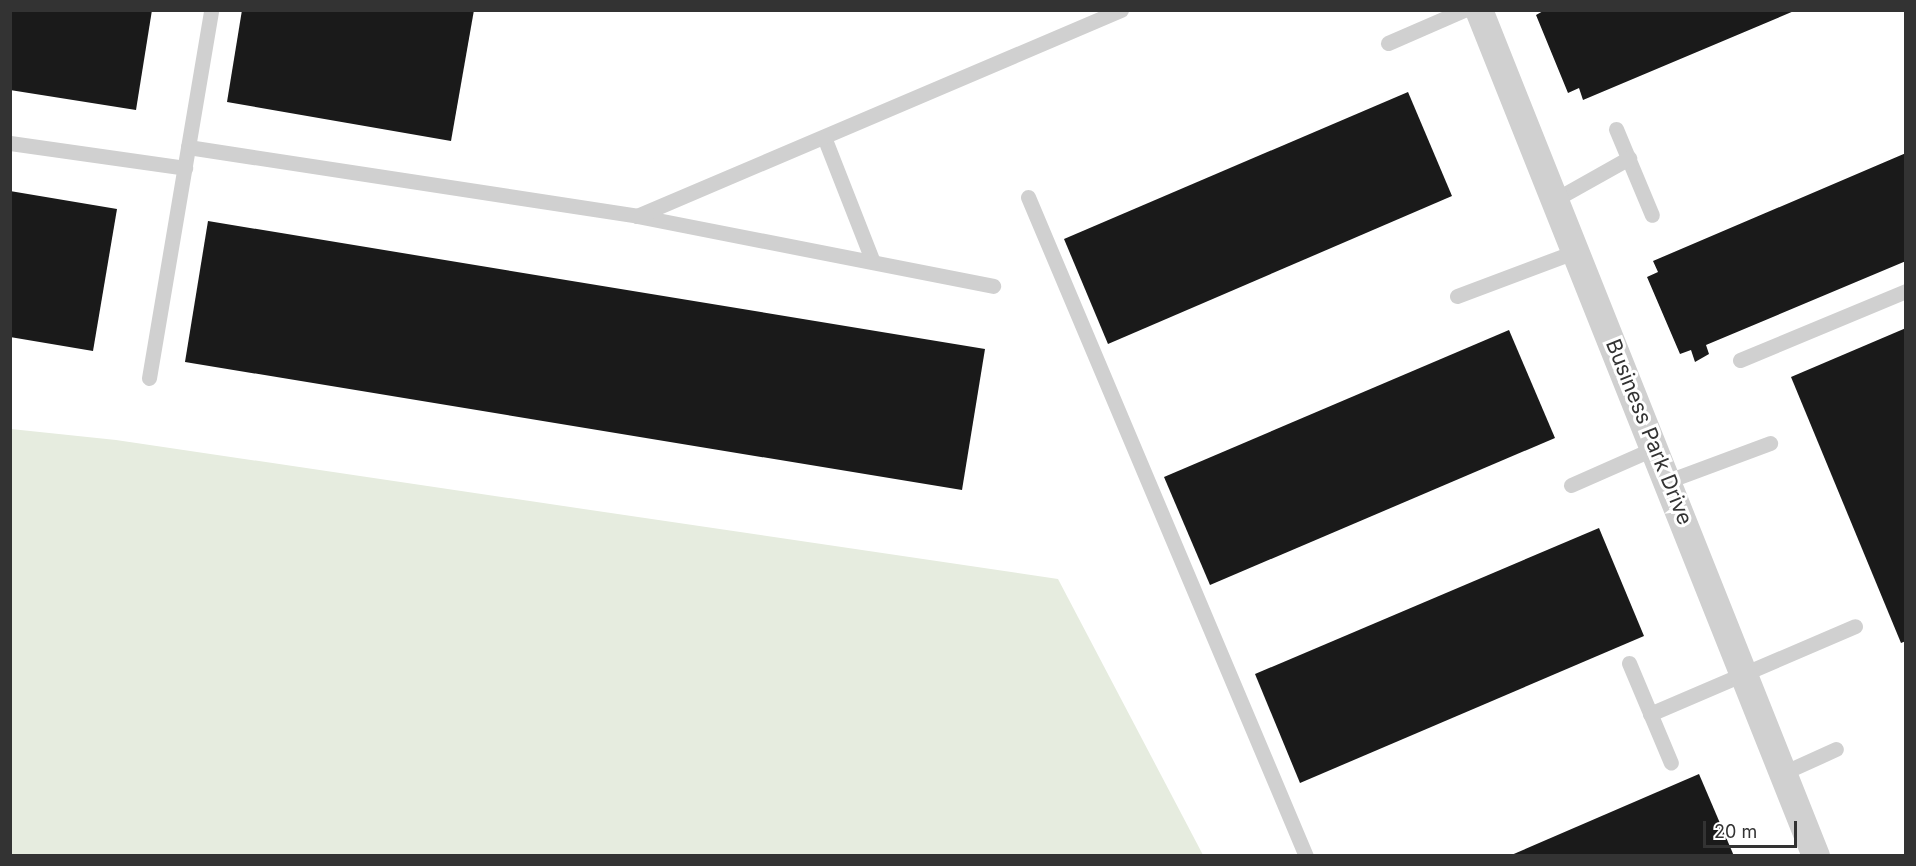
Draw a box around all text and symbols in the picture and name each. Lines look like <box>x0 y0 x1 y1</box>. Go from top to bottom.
street label: Business Park Drive <box>1600 335 1698 529</box>
scale bar <box>1706 809 1800 847</box>
text: 20 m <box>1714 821 1757 842</box>

